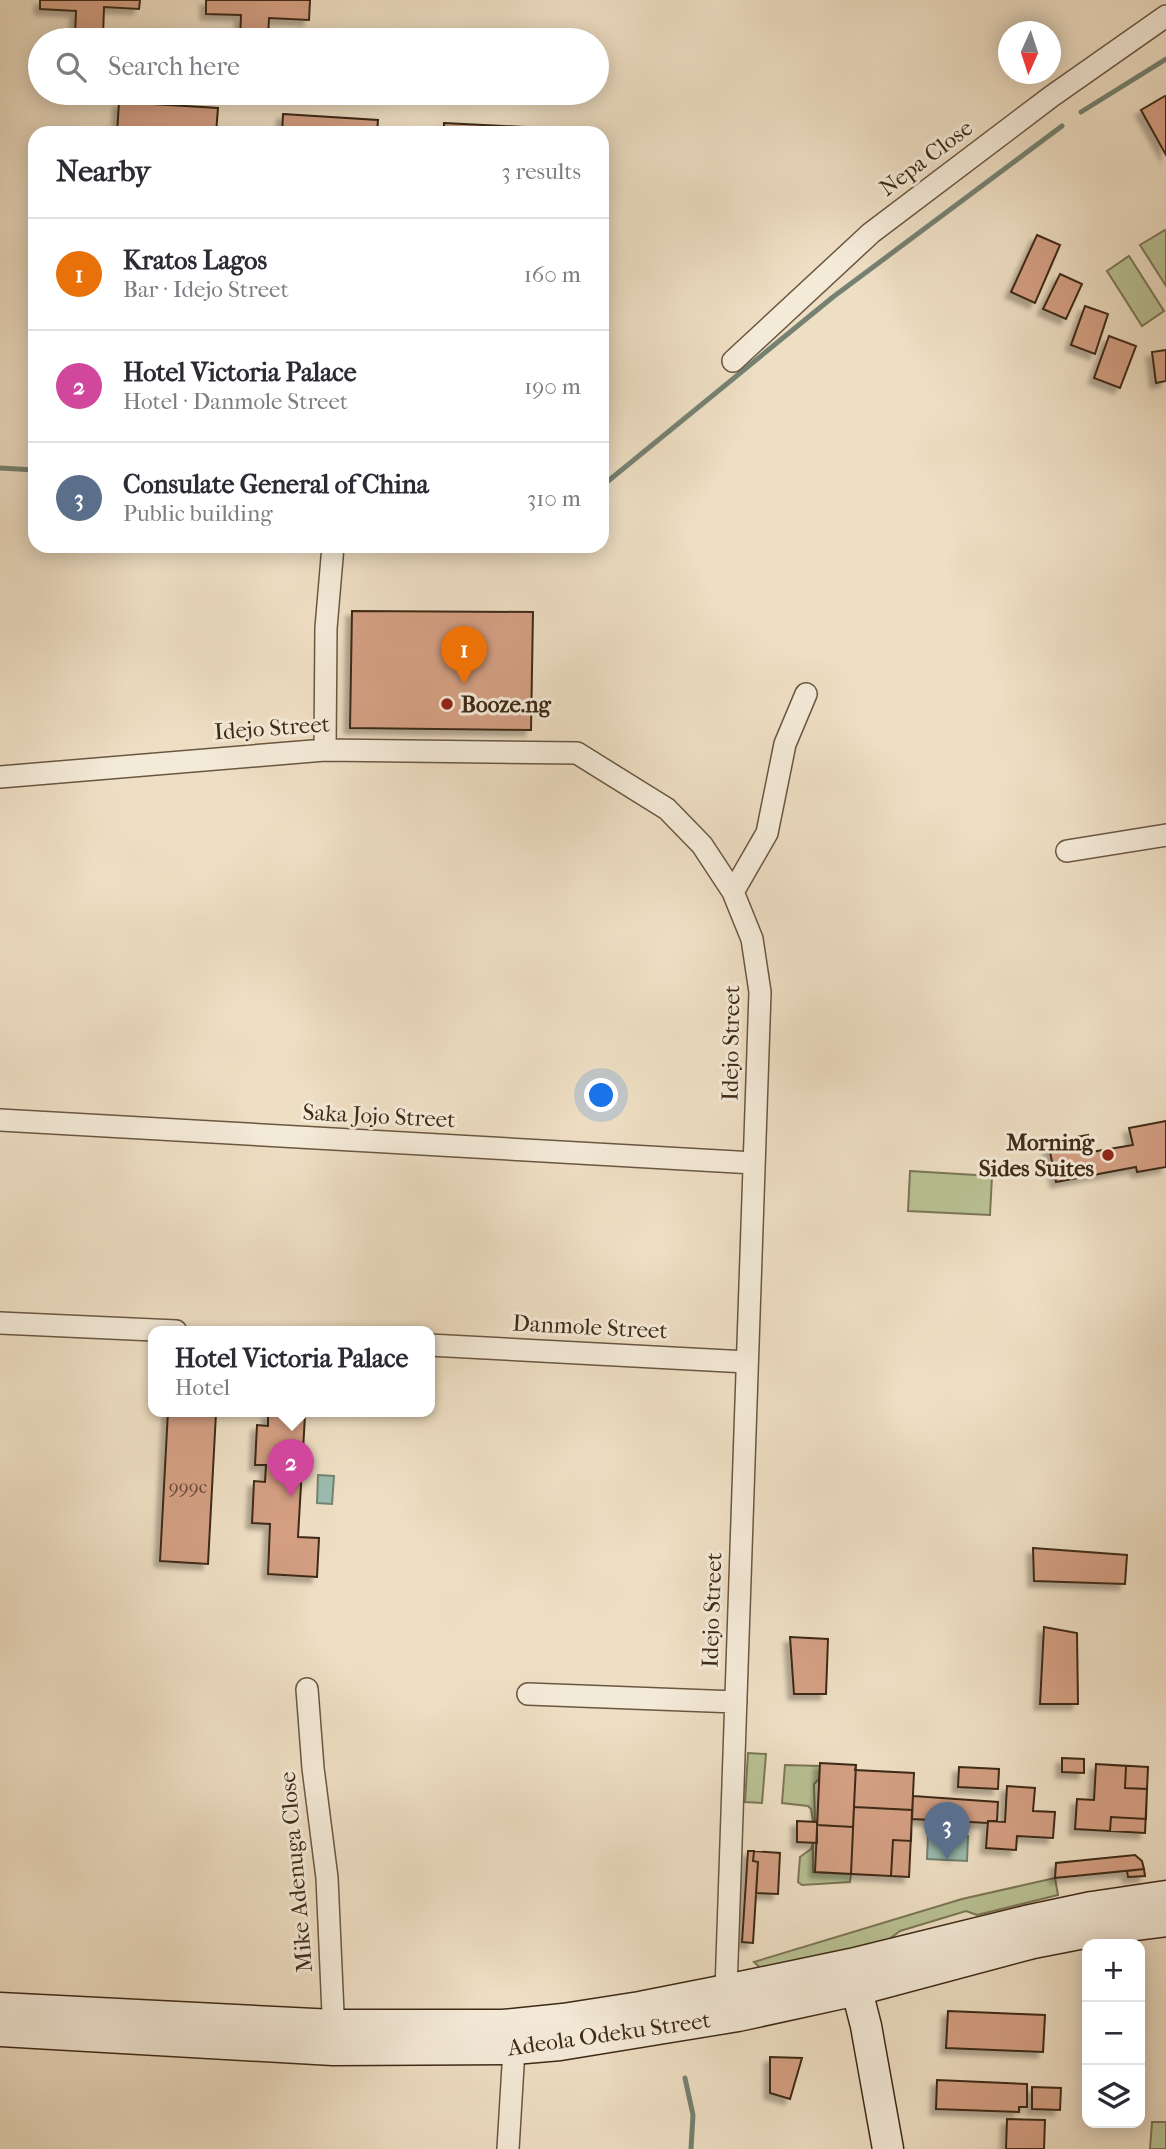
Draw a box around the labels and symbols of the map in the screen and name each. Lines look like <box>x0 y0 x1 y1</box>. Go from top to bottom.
north arrow <box>998 21 1061 84</box>
street label: Nepa Close <box>874 114 978 202</box>
pin: 1 <box>441 626 487 684</box>
place label: Booze.ng <box>461 691 552 718</box>
marker: Booze.ng <box>439 696 455 712</box>
street label: Idejo Street <box>213 710 331 746</box>
street label: Idejo Street <box>716 985 746 1101</box>
your location <box>584 1078 618 1112</box>
street label: Saka Jojo Street <box>302 1099 456 1133</box>
place label: Morning Sides Suites <box>979 1129 1095 1182</box>
marker: Morning Sides Suites <box>1100 1147 1116 1163</box>
street label: Danmole Street <box>512 1309 668 1345</box>
pin: 2 <box>268 1439 314 1497</box>
house number: 999c <box>169 1476 207 1498</box>
street label: Idejo Street <box>696 1552 728 1668</box>
street label: Mike Adenuga Close <box>274 1770 318 1974</box>
pin: 3 <box>924 1802 970 1860</box>
street label: Adeola Odeku Street <box>505 2006 712 2062</box>

